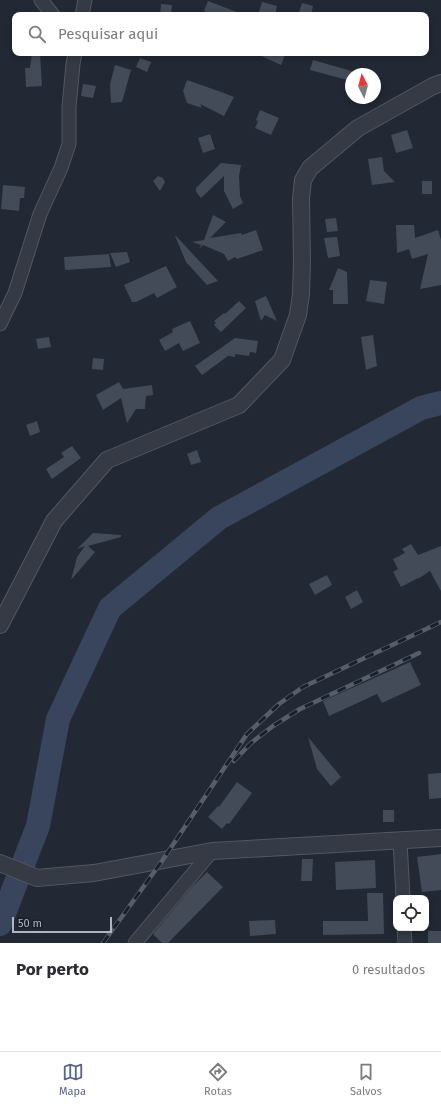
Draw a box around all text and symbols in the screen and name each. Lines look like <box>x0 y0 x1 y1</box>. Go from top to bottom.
search box <box>12 12 429 56</box>
icon: search <box>26 23 48 45</box>
text: Pesquisar aqui <box>58 25 158 43</box>
north arrow <box>345 68 381 104</box>
map controls <box>393 895 429 931</box>
button: locate <box>393 895 429 931</box>
scale bar <box>12 915 112 934</box>
text: 50 m <box>18 917 42 930</box>
text: Por perto <box>16 959 89 980</box>
text: 0 resultados <box>352 962 425 977</box>
tab: Mapa <box>59 1061 86 1098</box>
tab: Rotas <box>204 1061 232 1098</box>
tab: Salvos <box>350 1061 382 1098</box>

